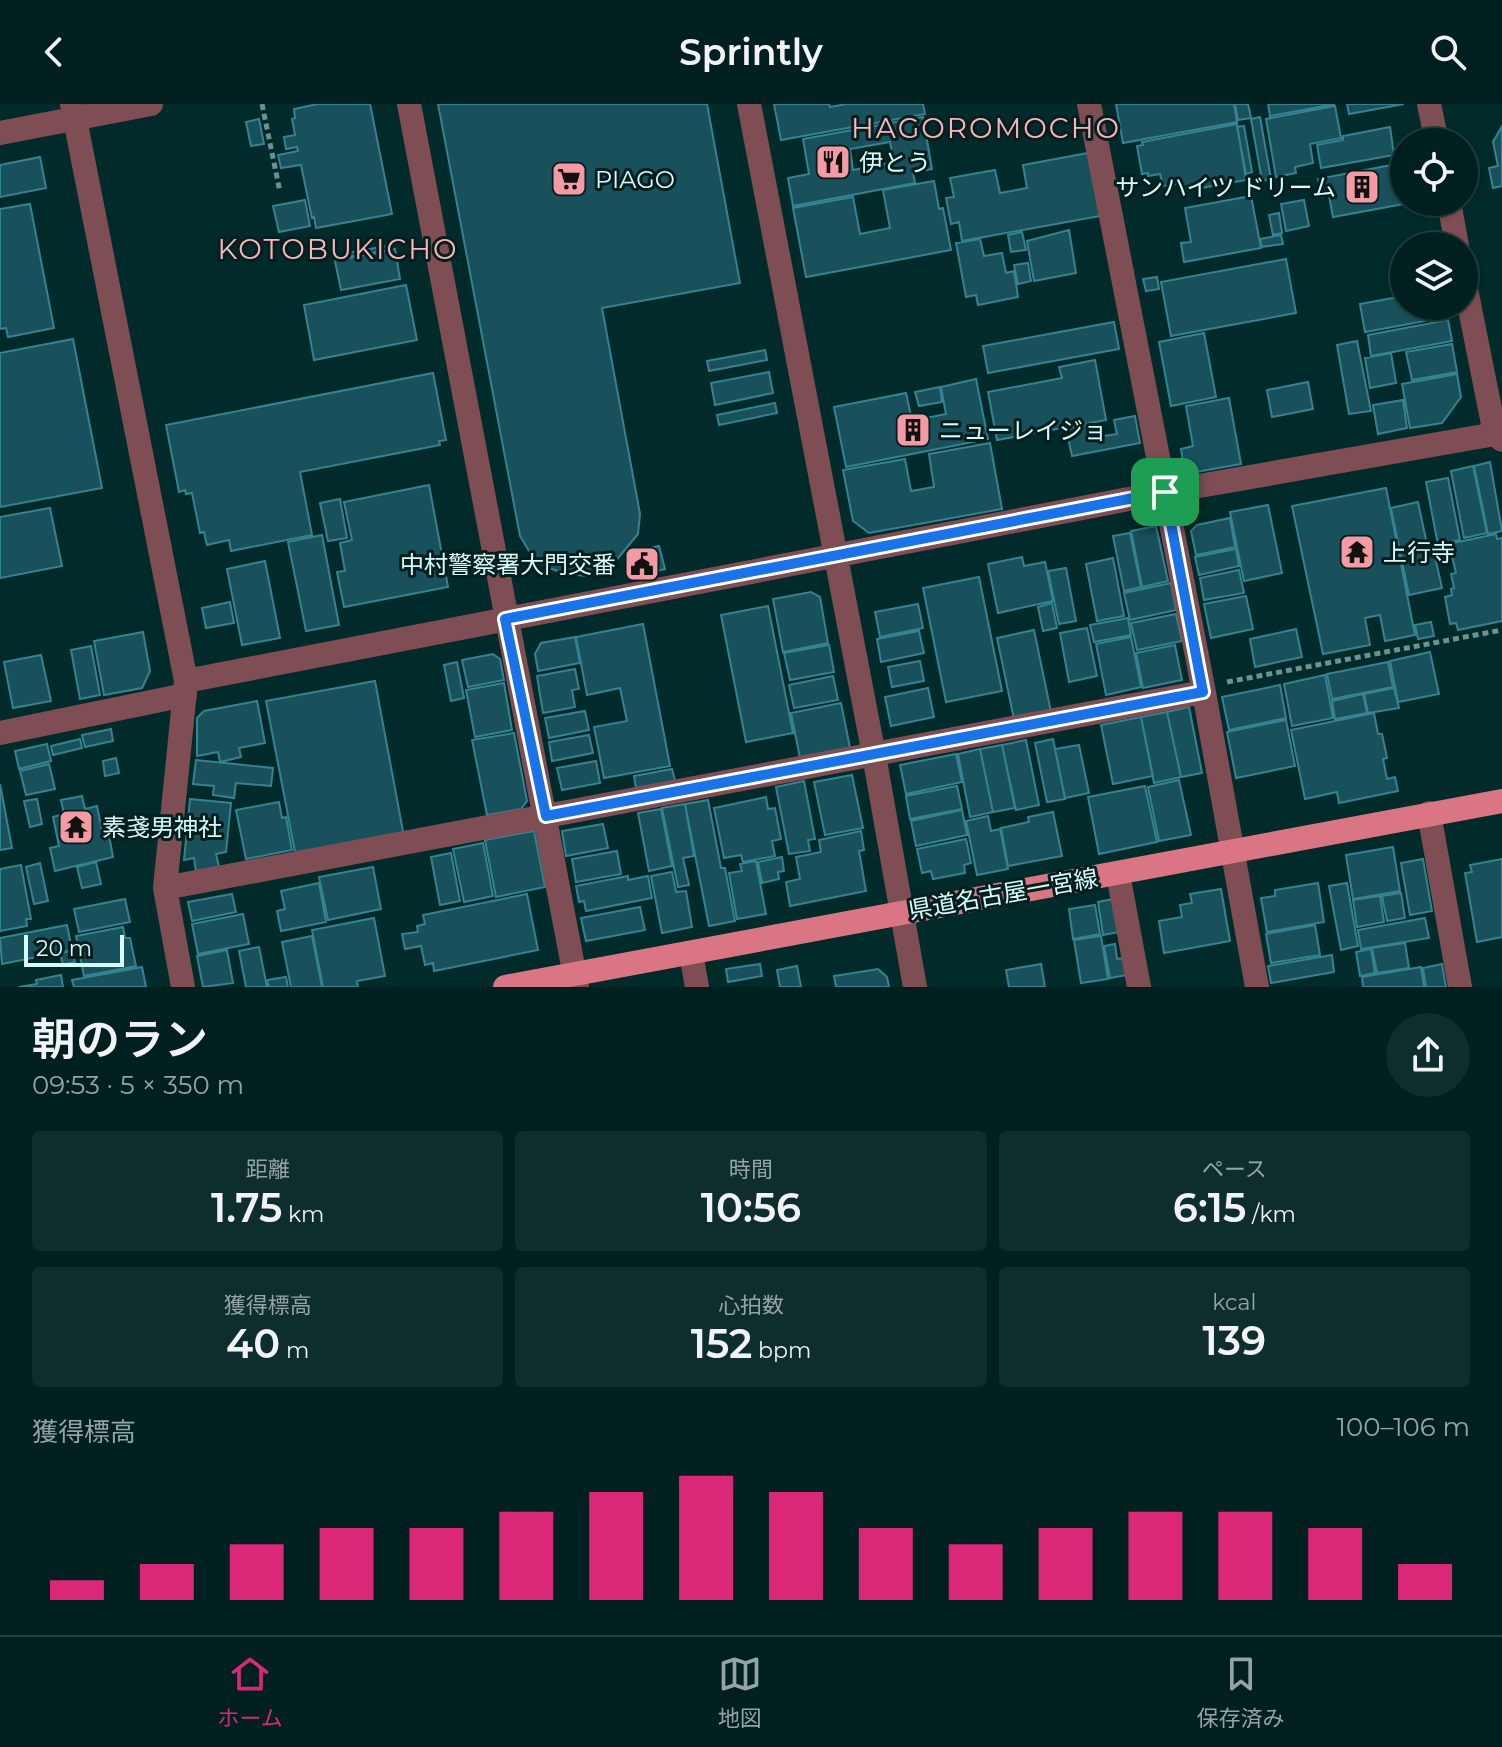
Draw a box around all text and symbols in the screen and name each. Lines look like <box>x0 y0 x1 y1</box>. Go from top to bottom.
icon: back <box>32 30 76 74</box>
text: Sprintly <box>679 30 823 74</box>
icon: search <box>1426 30 1470 74</box>
district label: HAGOROMOCHO <box>851 111 1121 145</box>
map controls <box>1390 128 1478 320</box>
button: locate <box>1390 128 1478 216</box>
restaurant icon: 伊とう <box>814 143 852 181</box>
place label: 伊とう <box>859 148 931 177</box>
supermarket icon: PIAGO <box>550 160 588 198</box>
place label: PIAGO <box>595 165 675 194</box>
building icon: サンハイツ ドリーム <box>1343 168 1381 206</box>
place label: サンハイツ ドリーム <box>1115 173 1336 202</box>
district label: KOTOBUKICHO <box>217 232 459 266</box>
button: layers <box>1390 232 1478 320</box>
building icon: ニューレイジョ <box>894 411 932 449</box>
place label: ニューレイジョ <box>939 416 1107 445</box>
pin <box>1131 458 1199 526</box>
icon: arrive <box>1143 470 1187 514</box>
temple icon: 上行寺 <box>1338 533 1376 571</box>
place label: 上行寺 <box>1383 538 1455 567</box>
public building icon: 中村警察署大門交番 <box>623 545 661 583</box>
place label: 中村警察署大門交番 <box>400 550 616 579</box>
temple icon: 素戔男神社 <box>57 808 95 846</box>
place label: 素戔男神社 <box>102 813 222 842</box>
street label: 県道名古屋一宮線 <box>906 863 1100 925</box>
scale bar <box>24 931 124 967</box>
text: 20 m <box>36 935 92 962</box>
text: 朝のラン <box>32 1012 208 1066</box>
button: share <box>1386 1013 1470 1097</box>
text: 09:53 · 5 × 350 m <box>32 1069 244 1101</box>
text: 距離 <box>246 1156 290 1183</box>
text: 時間 <box>729 1156 773 1183</box>
text: ペース <box>1202 1156 1267 1183</box>
text: 1.75 <box>211 1183 282 1232</box>
text: 10:56 <box>701 1183 801 1232</box>
text: 6:15 <box>1173 1183 1246 1232</box>
text: km <box>282 1201 324 1228</box>
text: /km <box>1246 1201 1296 1228</box>
text: kcal <box>1212 1289 1256 1316</box>
text: 獲得標高 <box>224 1292 312 1319</box>
text: 心拍数 <box>718 1292 784 1319</box>
text: 139 <box>1203 1316 1266 1365</box>
text: 40 <box>226 1319 280 1368</box>
text: 152 <box>691 1319 752 1368</box>
text: m <box>280 1337 309 1364</box>
text: bpm <box>752 1337 811 1364</box>
text: 100–106 m <box>1337 1411 1470 1443</box>
text: 獲得標高 <box>32 1416 136 1448</box>
tab: ホーム <box>217 1652 283 1732</box>
tab: 地図 <box>718 1652 762 1732</box>
tab: 保存済み <box>1197 1652 1285 1732</box>

